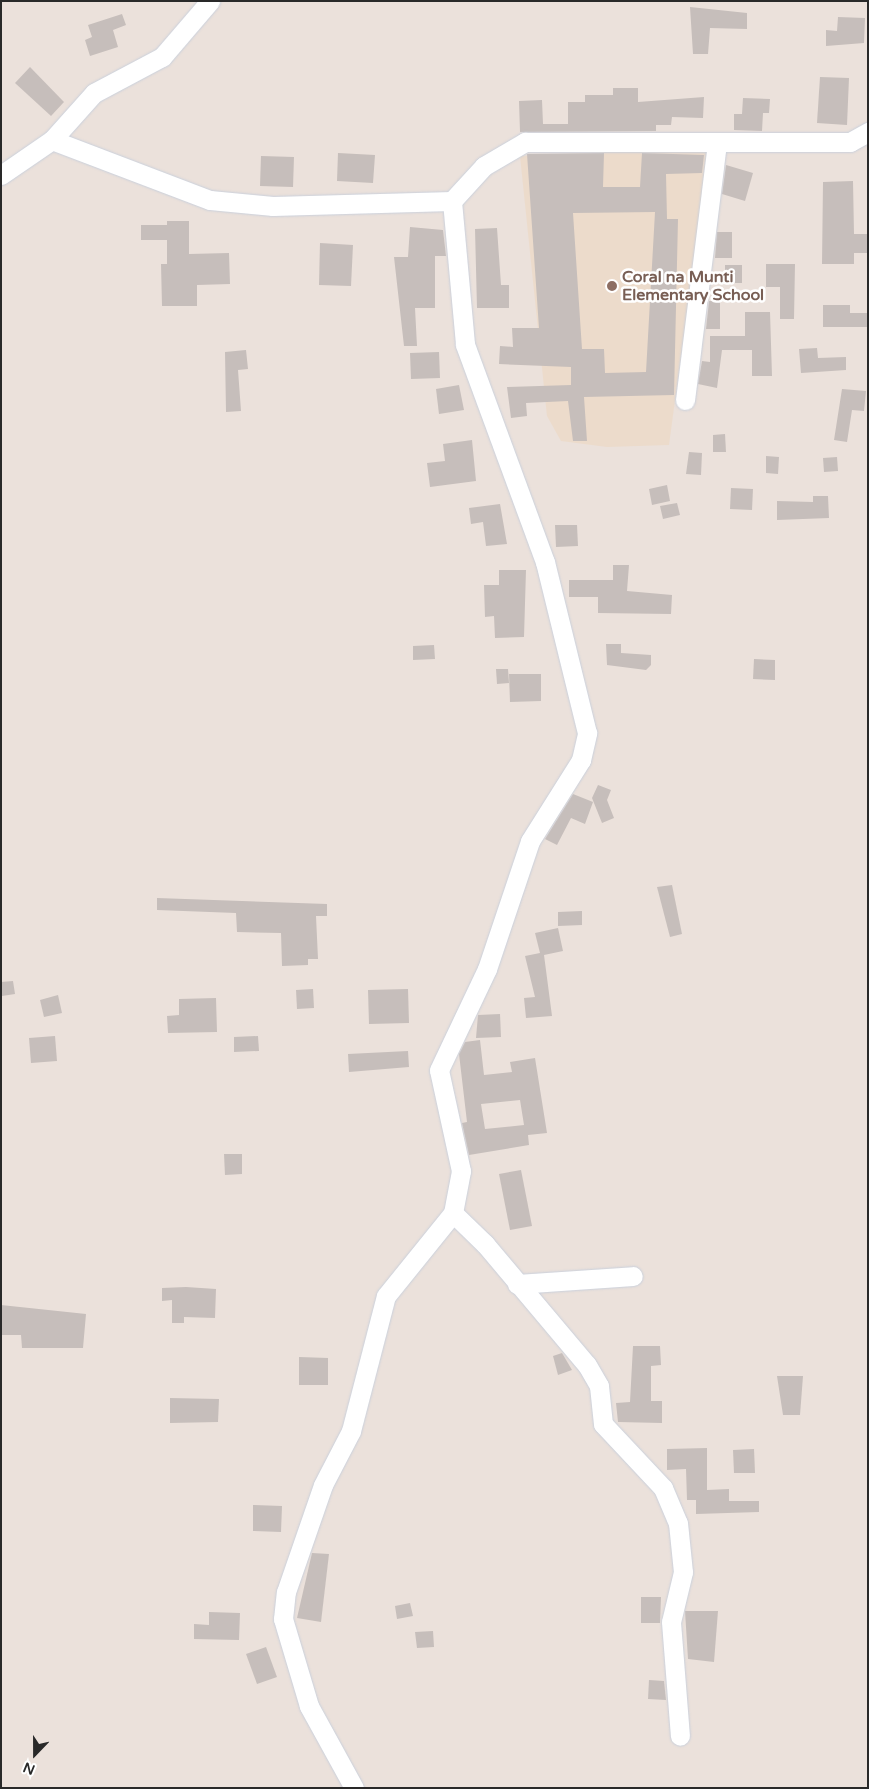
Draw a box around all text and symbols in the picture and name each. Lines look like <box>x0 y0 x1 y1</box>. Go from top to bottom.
place label: Coral na Munti Elementary School <box>622 267 764 305</box>
marker: Coral na Munti Elementary School <box>606 280 618 292</box>
north arrow <box>10 1729 60 1779</box>
text: N <box>21 1758 38 1778</box>

